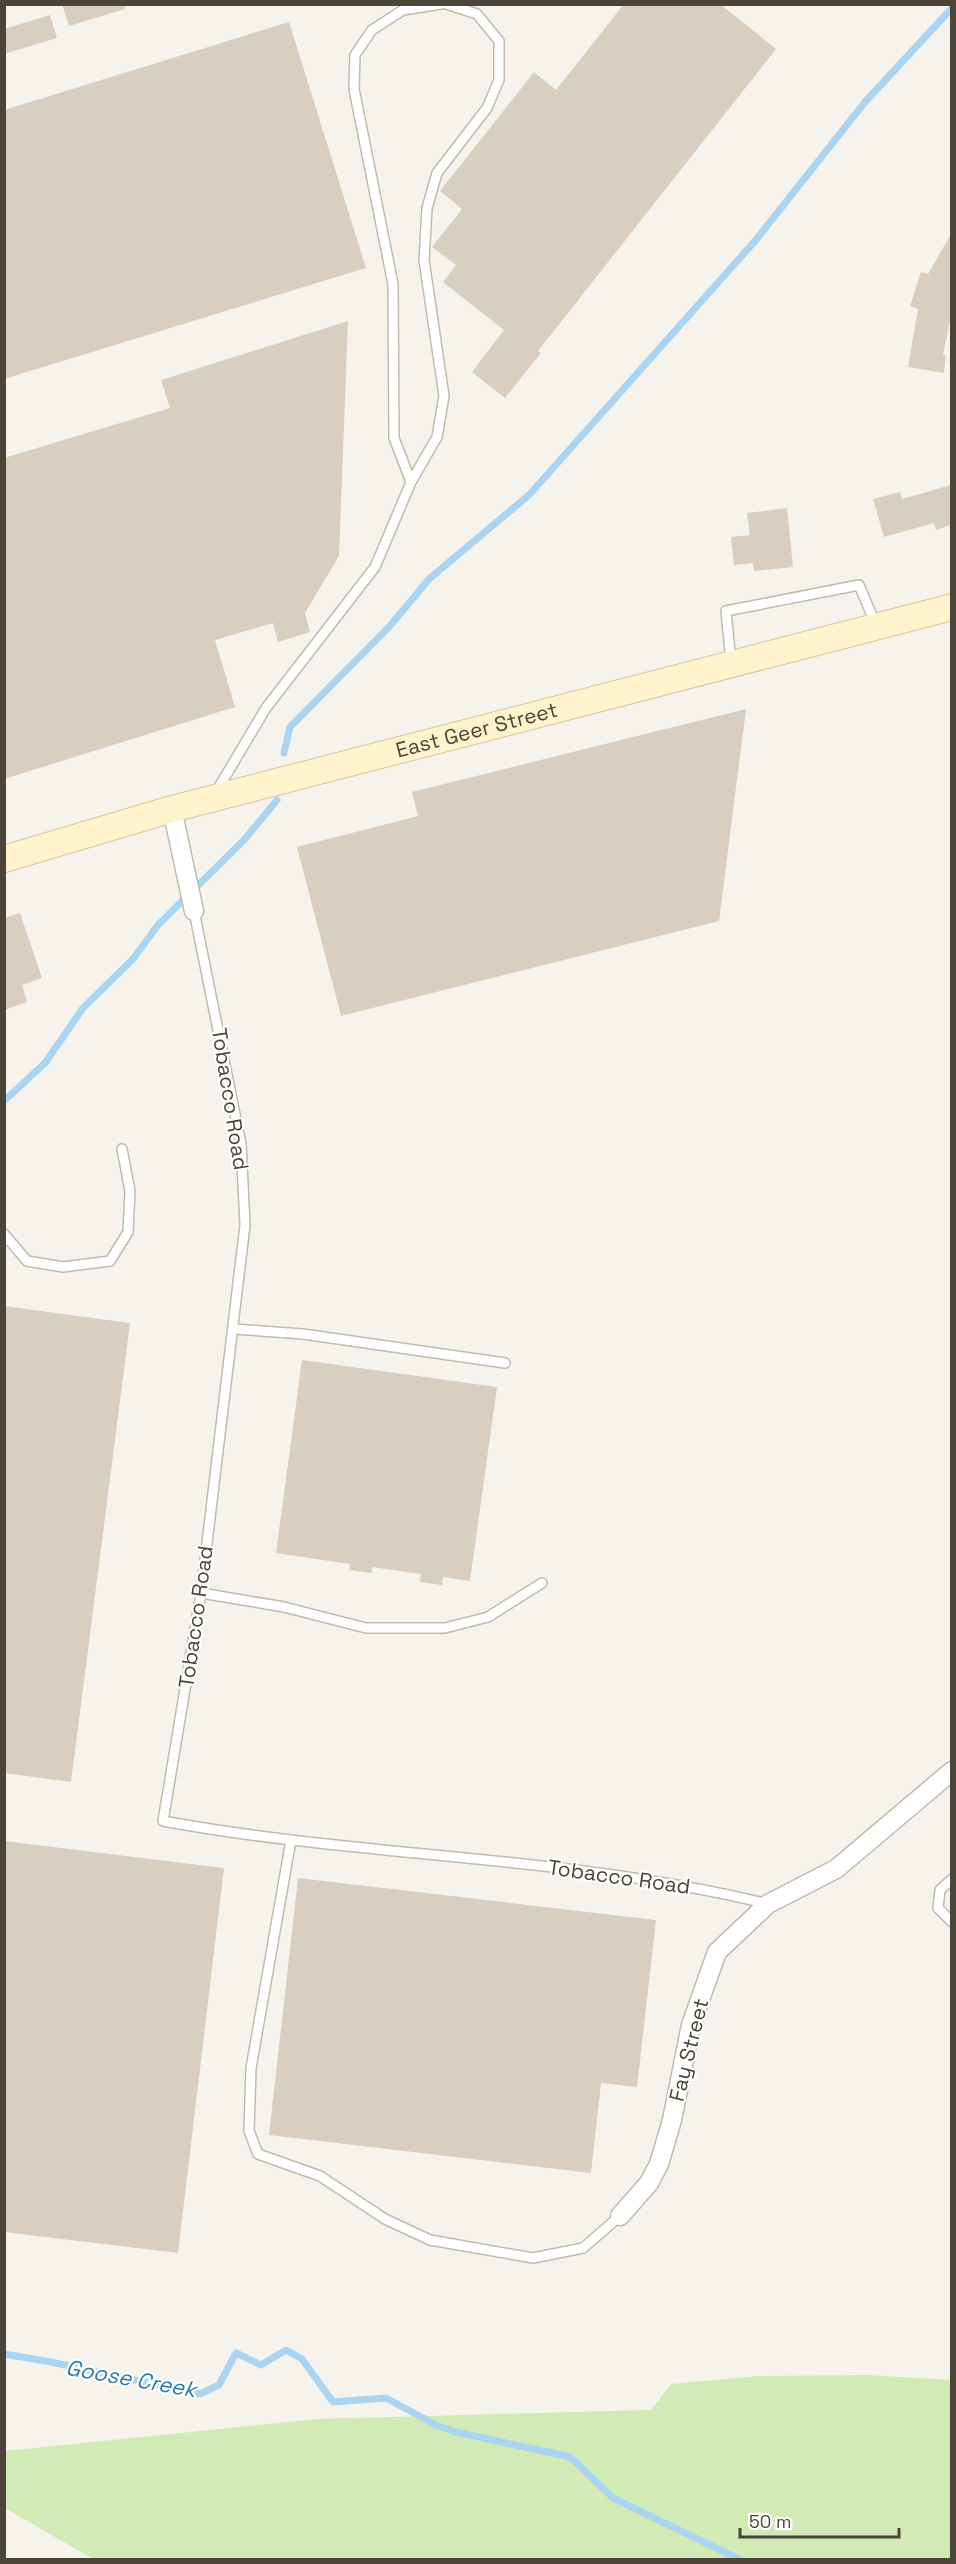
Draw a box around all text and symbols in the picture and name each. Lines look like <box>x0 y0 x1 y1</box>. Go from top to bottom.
street label: East Geer Street <box>393 696 560 763</box>
street label: Tobacco Road <box>206 1026 255 1172</box>
street label: Tobacco Road <box>172 1544 219 1690</box>
street label: Tobacco Road <box>546 1853 692 1900</box>
street label: Fay Street <box>663 1995 714 2104</box>
water label: Goose Creek <box>64 2353 201 2404</box>
scale bar <box>740 2501 899 2539</box>
text: 50 m <box>749 2510 791 2533</box>

